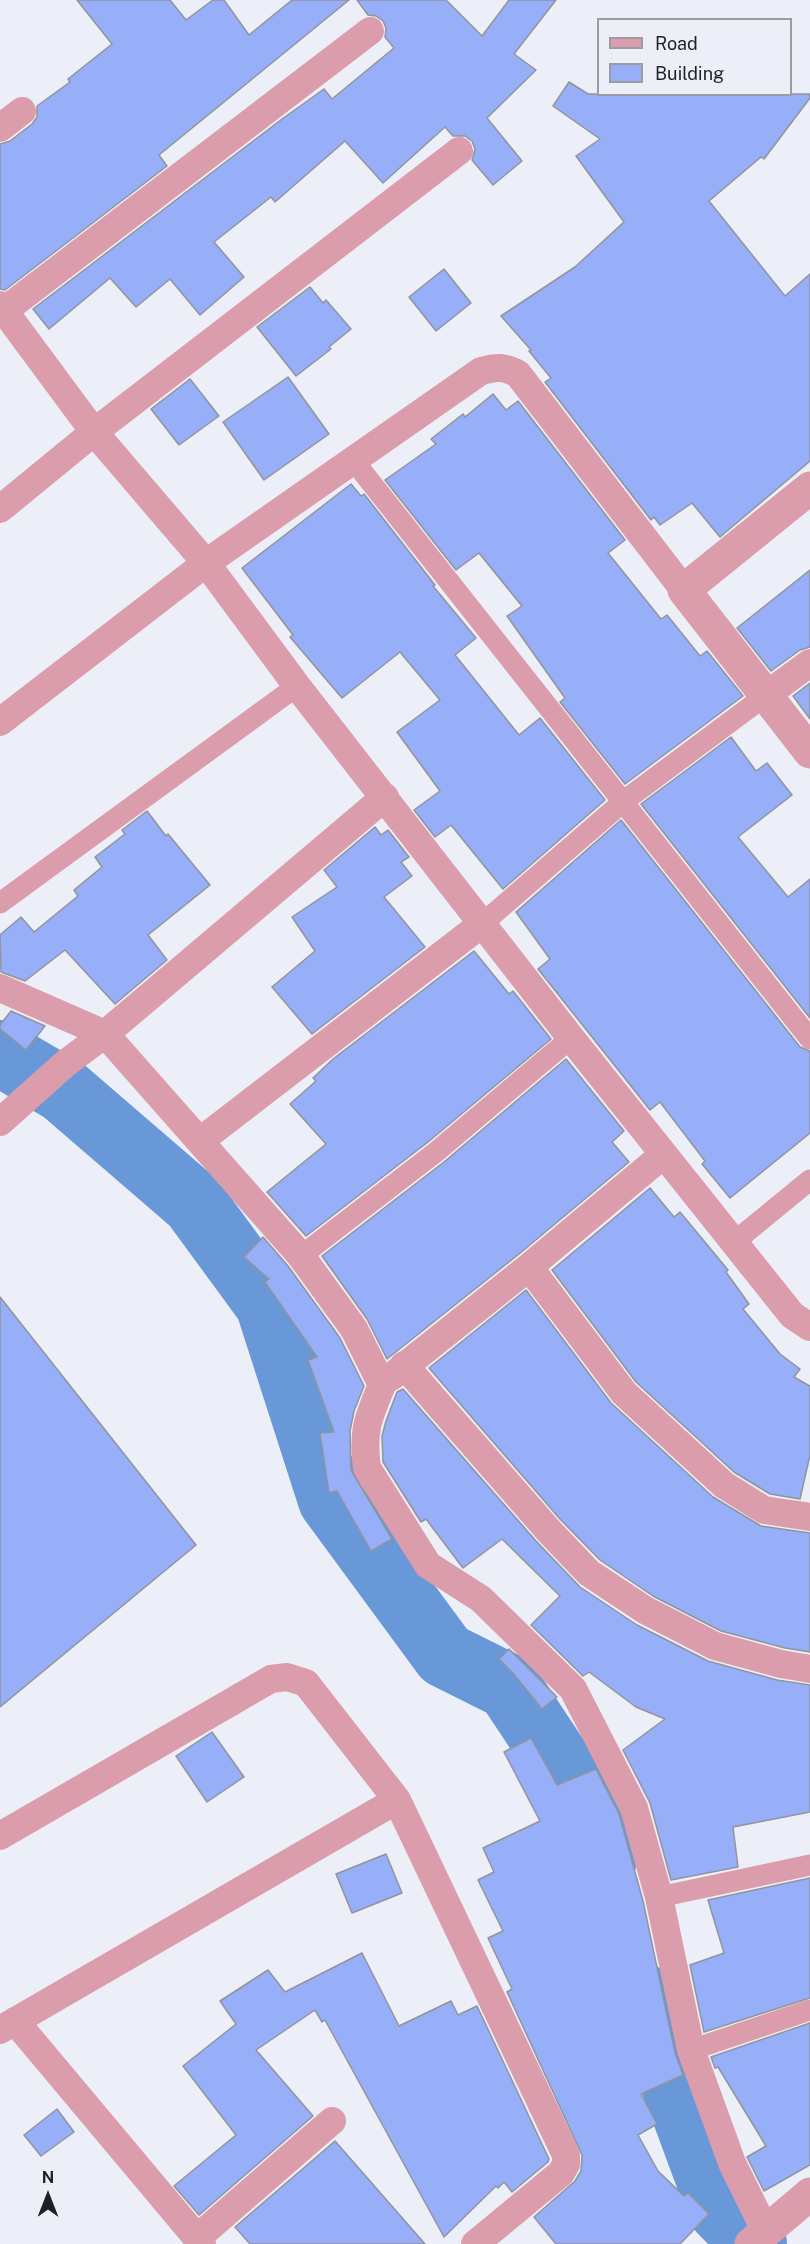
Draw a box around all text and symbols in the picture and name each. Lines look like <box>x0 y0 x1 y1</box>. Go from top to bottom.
legend <box>597 18 792 96</box>
text: Road <box>655 33 698 54</box>
text: Building <box>655 63 724 84</box>
north arrow <box>18 2166 78 2226</box>
text: N <box>42 2168 54 2187</box>

